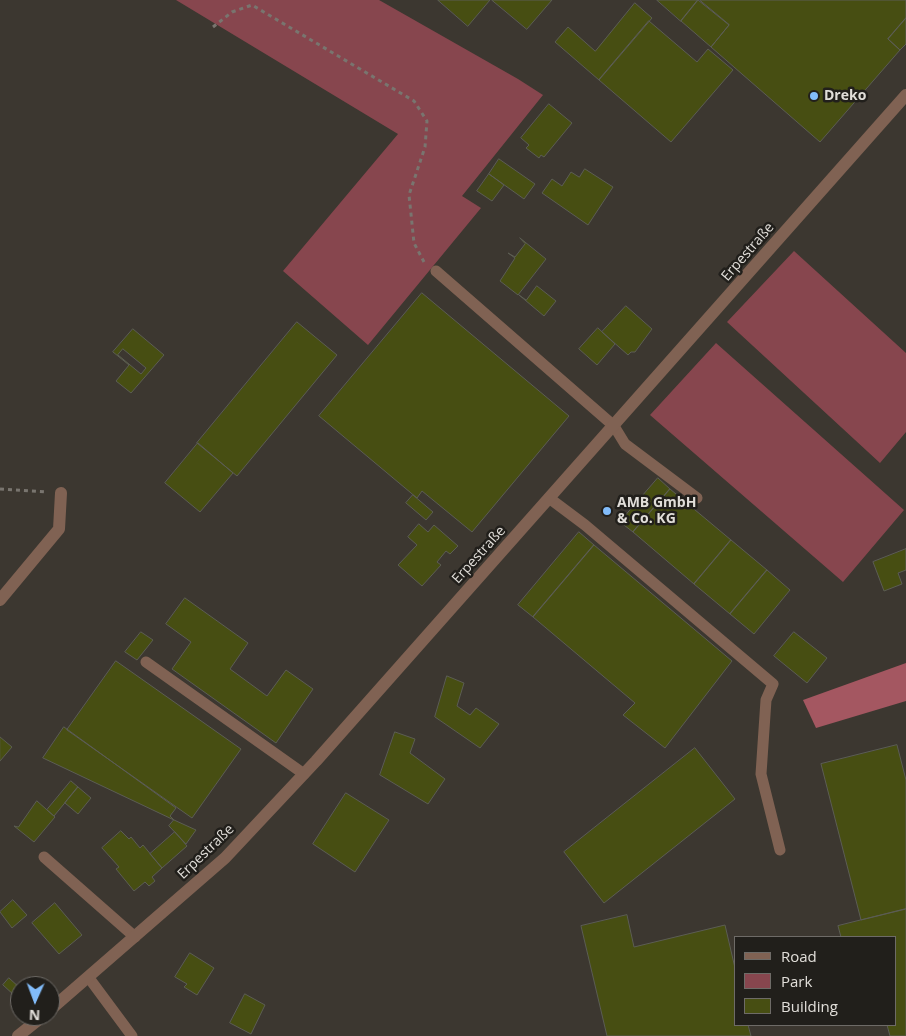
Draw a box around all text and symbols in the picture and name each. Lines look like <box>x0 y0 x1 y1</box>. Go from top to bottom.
place label: Dreko <box>824 88 866 104</box>
marker: Dreko <box>808 90 820 102</box>
street label: Erpestraße <box>718 219 778 285</box>
place label: AMB GmbH & Co. KG <box>617 495 696 528</box>
marker: AMB GmbH & Co. KG <box>601 505 613 517</box>
street label: Erpestraße <box>449 523 509 587</box>
street label: Erpestraße <box>174 821 238 883</box>
legend <box>734 936 896 1026</box>
text: Road <box>781 946 817 966</box>
text: Park <box>781 971 812 991</box>
north arrow <box>10 976 60 1026</box>
text: Building <box>781 996 838 1016</box>
text: N <box>28 1006 41 1025</box>

